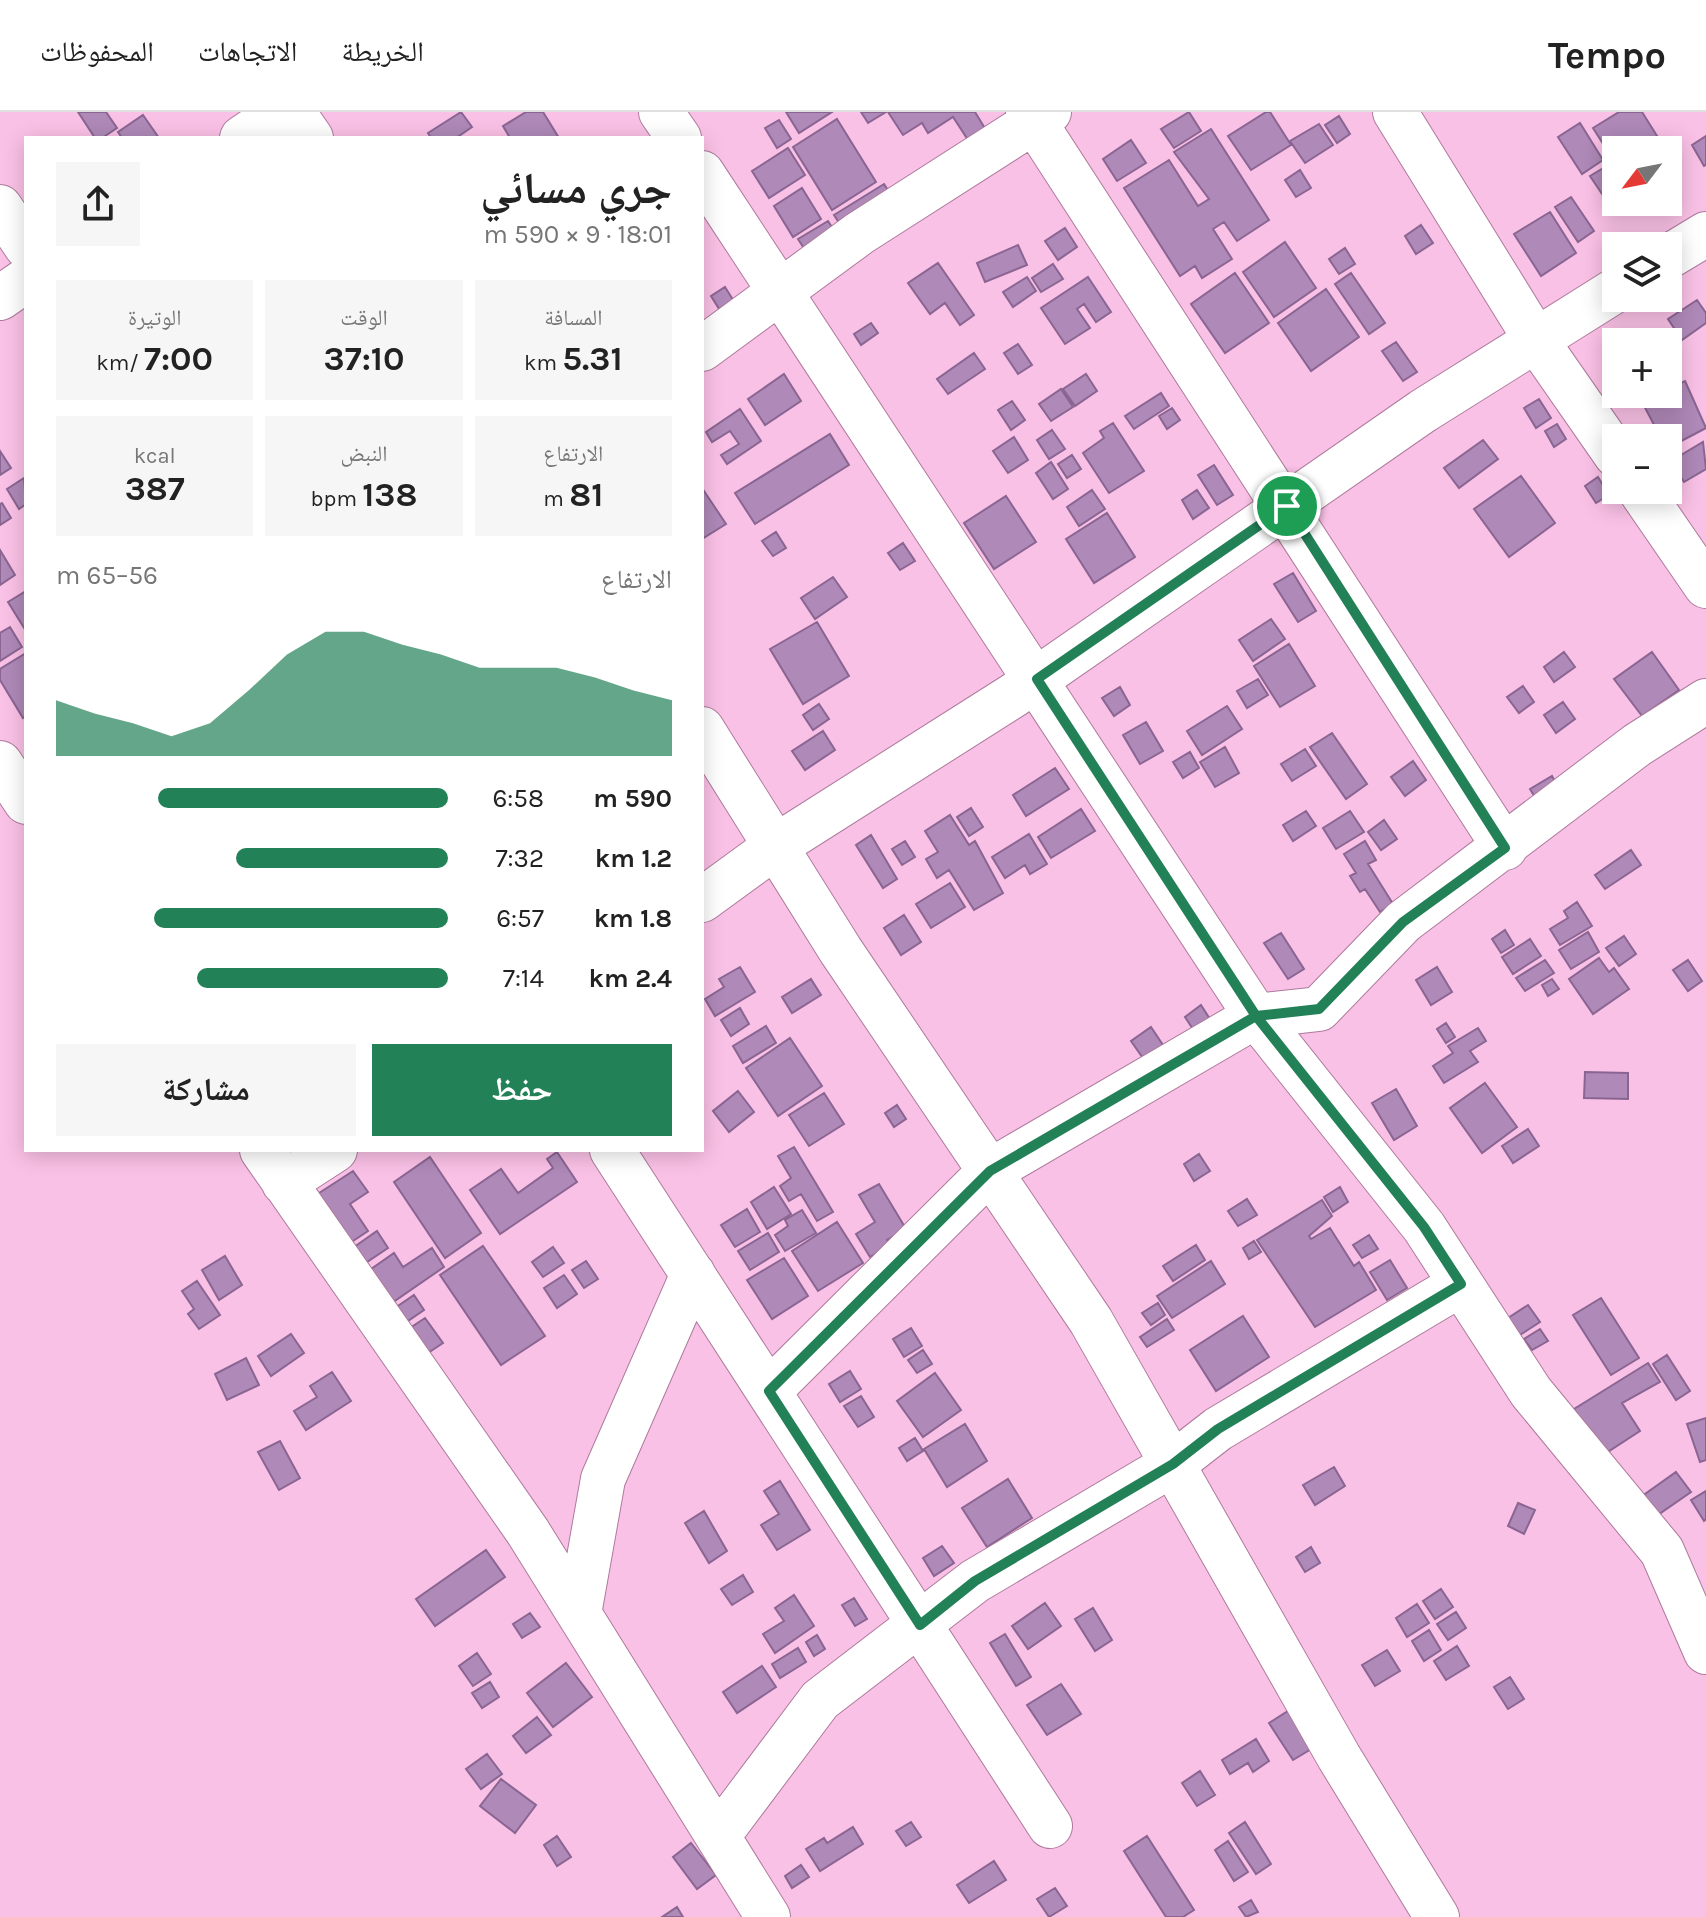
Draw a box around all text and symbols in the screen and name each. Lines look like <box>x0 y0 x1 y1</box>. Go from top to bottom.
text: Tempo <box>1548 33 1666 78</box>
text: المحفوظات <box>40 35 154 68</box>
text: الاتجاهات <box>198 35 297 68</box>
text: الخريطة <box>341 35 424 68</box>
north arrow <box>1602 136 1682 216</box>
map controls <box>1602 136 1682 504</box>
button: share <box>56 162 140 246</box>
text: جري مسائي <box>480 163 672 214</box>
text: 18:01 · 9 × 590 m <box>484 219 672 250</box>
button: layers <box>1602 232 1682 312</box>
text: الوتيرة <box>128 305 181 331</box>
text: الوقت <box>340 305 388 331</box>
text: المسافة <box>544 305 603 331</box>
button: + <box>1602 328 1682 408</box>
text: 7:00 <box>144 339 213 379</box>
text: 37:10 <box>324 339 404 379</box>
text: 5.31 <box>562 339 623 379</box>
text: /km <box>96 350 144 376</box>
text: km <box>524 350 562 376</box>
button: − <box>1602 424 1682 504</box>
text: النبض <box>341 441 387 467</box>
text: الارتفاع <box>543 441 603 467</box>
text: kcal <box>134 443 176 469</box>
text: 387 <box>125 469 185 509</box>
pin <box>1253 472 1321 540</box>
text: 138 <box>362 475 417 515</box>
text: 81 <box>569 475 603 515</box>
icon: arrive <box>1265 484 1309 528</box>
text: bpm <box>311 486 362 512</box>
text: m <box>543 486 569 512</box>
text: 56–65 m <box>56 560 158 591</box>
text: الارتفاع <box>601 564 672 595</box>
text: 6:58 <box>492 783 544 814</box>
text: 590 m <box>593 783 672 814</box>
text: 7:32 <box>495 843 544 874</box>
text: 1.2 km <box>595 843 672 874</box>
text: 6:57 <box>496 903 544 934</box>
text: 1.8 km <box>594 903 672 934</box>
text: 7:14 <box>503 963 544 994</box>
text: 2.4 km <box>589 963 672 994</box>
button: مشاركة <box>56 1044 356 1136</box>
button: حفظ <box>372 1044 672 1136</box>

